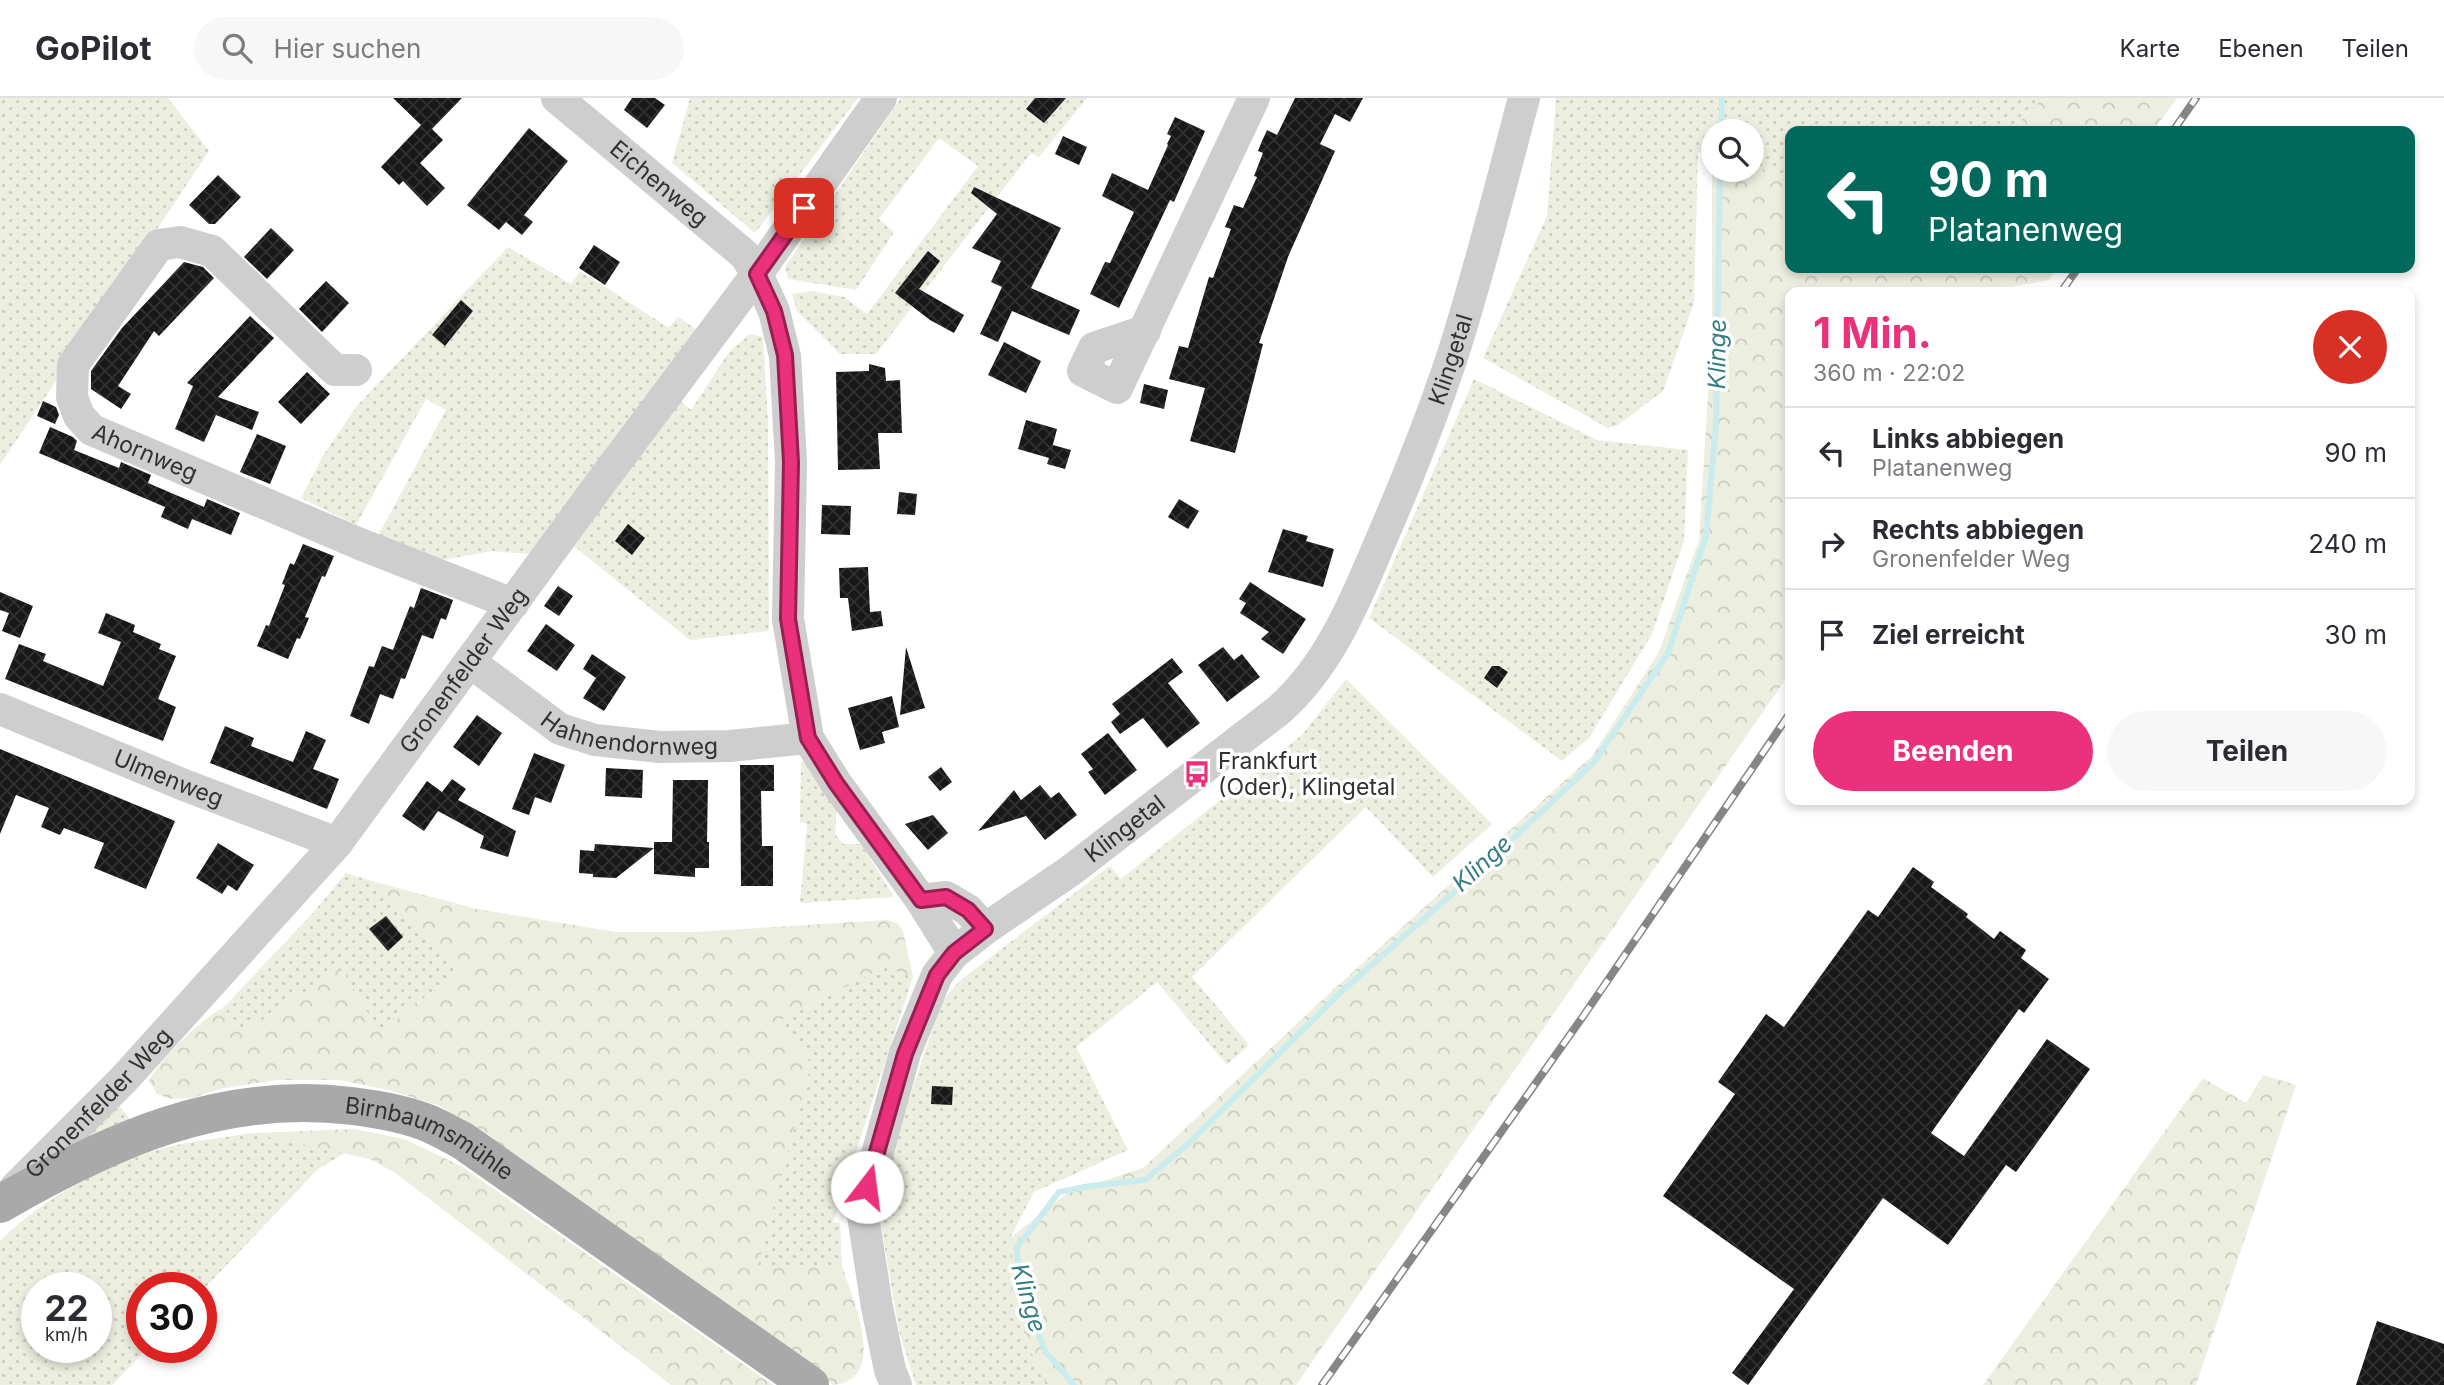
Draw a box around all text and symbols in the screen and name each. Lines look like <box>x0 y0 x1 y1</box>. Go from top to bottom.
search box <box>194 17 684 80</box>
text: GoPilot <box>35 28 152 68</box>
icon: search <box>218 29 256 67</box>
text: Hier suchen <box>274 33 421 64</box>
text: Karte <box>2120 34 2180 63</box>
text: Ebenen <box>2218 34 2304 63</box>
text: Teilen <box>2342 34 2409 63</box>
map controls <box>1701 119 1764 182</box>
button: search <box>1701 119 1764 182</box>
street label: Eichenweg <box>604 134 714 232</box>
text: 90 m <box>1928 150 2049 209</box>
icon: left <box>1813 154 1904 245</box>
pin <box>774 178 834 238</box>
icon: arrive <box>785 189 823 227</box>
text: Platanenweg <box>1928 210 2123 249</box>
text: 1 Min. <box>1813 307 1932 358</box>
button: close <box>2313 310 2387 384</box>
street label: Klingetal <box>1423 311 1479 409</box>
water label: Klinge <box>1702 319 1732 389</box>
text: 360 m · 22:02 <box>1813 359 1965 387</box>
street label: Ahornweg <box>88 418 202 487</box>
text: Links abbiegen <box>1872 423 2064 454</box>
icon: left <box>1813 434 1851 472</box>
text: 90 m <box>2324 437 2387 468</box>
text: Platanenweg <box>1872 454 2012 482</box>
text: Rechts abbiegen <box>1872 514 2084 545</box>
icon: right <box>1813 525 1851 563</box>
text: 240 m <box>2308 528 2387 559</box>
text: Gronenfelder Weg <box>1872 545 2070 573</box>
street label: Gronenfelder Weg <box>393 582 533 759</box>
icon: arrive <box>1813 616 1851 654</box>
text: Ziel erreicht <box>1872 619 2025 650</box>
text: 30 m <box>2324 619 2387 650</box>
street label: Hahnendornweg <box>535 705 718 761</box>
button: Beenden <box>1813 711 2093 791</box>
button: Teilen <box>2107 711 2387 791</box>
street label: Ulmenweg <box>109 743 227 813</box>
place label: Frankfurt (Oder), Klingetal <box>1218 747 1395 801</box>
bus stop icon: Frankfurt (Oder), Klingetal <box>1182 759 1212 789</box>
street label: Klingetal <box>1079 789 1171 868</box>
water label: Klinge <box>1446 829 1518 897</box>
street label: Gronenfelder Weg <box>19 1022 177 1184</box>
street label: Birnbaumsmühle <box>344 1091 519 1186</box>
position arrow <box>830 1150 904 1224</box>
water label: Klinge <box>1005 1260 1053 1336</box>
speed limit sign: 30 <box>126 1272 217 1363</box>
text: 22 <box>44 1287 89 1329</box>
text: km/h <box>45 1324 88 1345</box>

